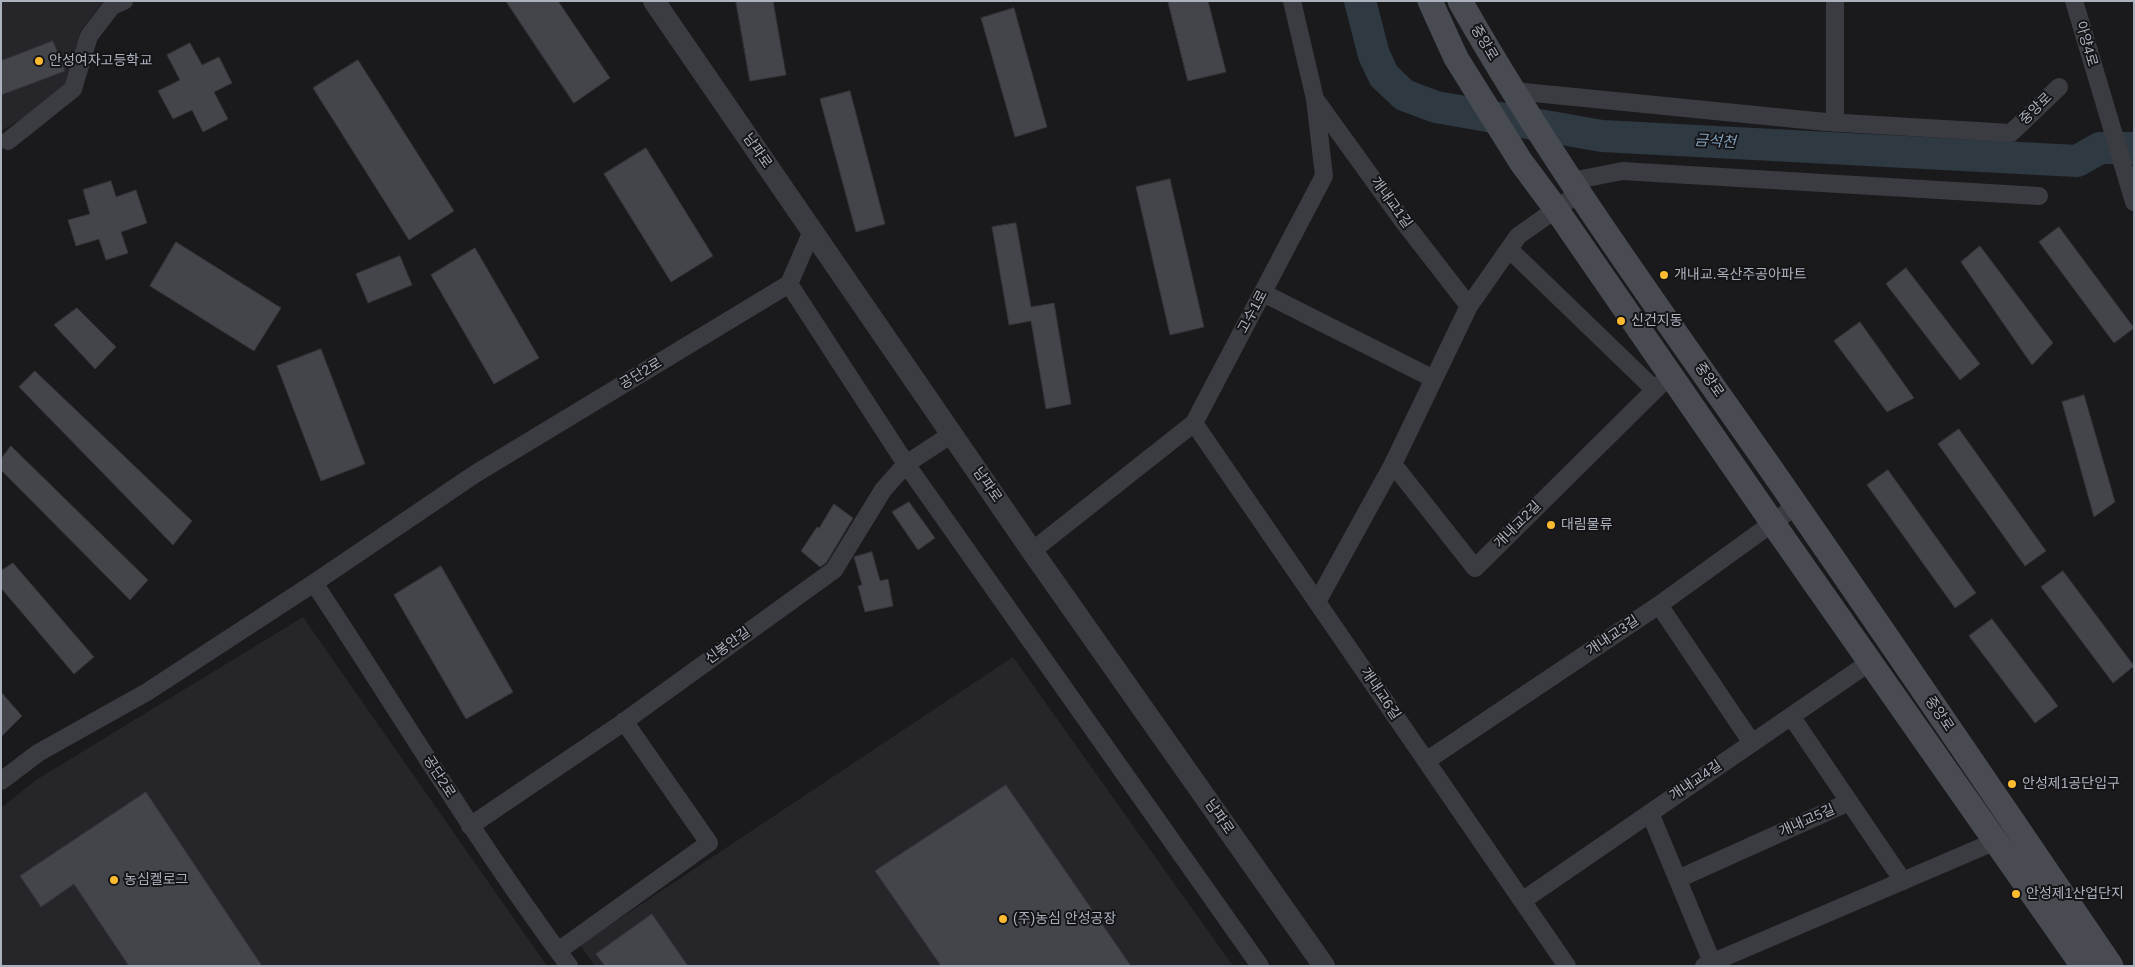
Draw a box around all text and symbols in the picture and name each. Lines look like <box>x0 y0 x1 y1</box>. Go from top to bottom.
street label: 아양4로 <box>2072 19 2100 69</box>
street label: 중앙로 <box>1467 22 1501 64</box>
place label: 안성여자고등학교 <box>49 53 152 69</box>
marker: 안성여자고등학교 <box>33 55 45 67</box>
street label: 중앙로 <box>2016 90 2056 128</box>
street label: 남파로 <box>739 130 775 172</box>
water label: 금석천 <box>1694 132 1736 152</box>
street label: 개내교1길 <box>1367 174 1415 232</box>
place label: 개내교.옥산주공아파트 <box>1674 267 1807 283</box>
marker: 개내교.옥산주공아파트 <box>1658 269 1670 281</box>
street label: 고수1로 <box>1235 288 1271 336</box>
place label: 신건지동 <box>1631 313 1683 329</box>
marker: 신건지동 <box>1615 315 1627 327</box>
street label: 공단2로 <box>617 355 665 393</box>
street label: 중앙로 <box>1691 359 1727 401</box>
street label: 남파로 <box>969 464 1005 506</box>
street label: 개내교2길 <box>1491 498 1545 552</box>
place label: 대림물류 <box>1561 517 1613 533</box>
marker: 대림물류 <box>1545 519 1557 531</box>
street label: 개내교3길 <box>1584 612 1642 660</box>
street label: 신봉안길 <box>702 624 754 668</box>
street label: 개내교6길 <box>1356 665 1404 723</box>
street label: 중앙로 <box>1921 693 1957 735</box>
street label: 공단2로 <box>420 753 458 801</box>
street label: 개내교4길 <box>1667 757 1725 805</box>
place label: 안성제1공단입구 <box>2022 776 2120 792</box>
marker: 안성제1공단입구 <box>2006 778 2018 790</box>
street label: 남파로 <box>1201 796 1237 838</box>
street label: 개내교5길 <box>1776 801 1838 841</box>
place label: 농심켈로그 <box>124 872 188 888</box>
marker: 농심켈로그 <box>108 874 120 886</box>
place label: 안성제1산업단지 <box>2026 886 2124 902</box>
marker: 안성제1산업단지 <box>2010 888 2022 900</box>
place label: (주)농심 안성공장 <box>1013 911 1116 927</box>
marker: (주)농심 안성공장 <box>997 913 1009 925</box>

